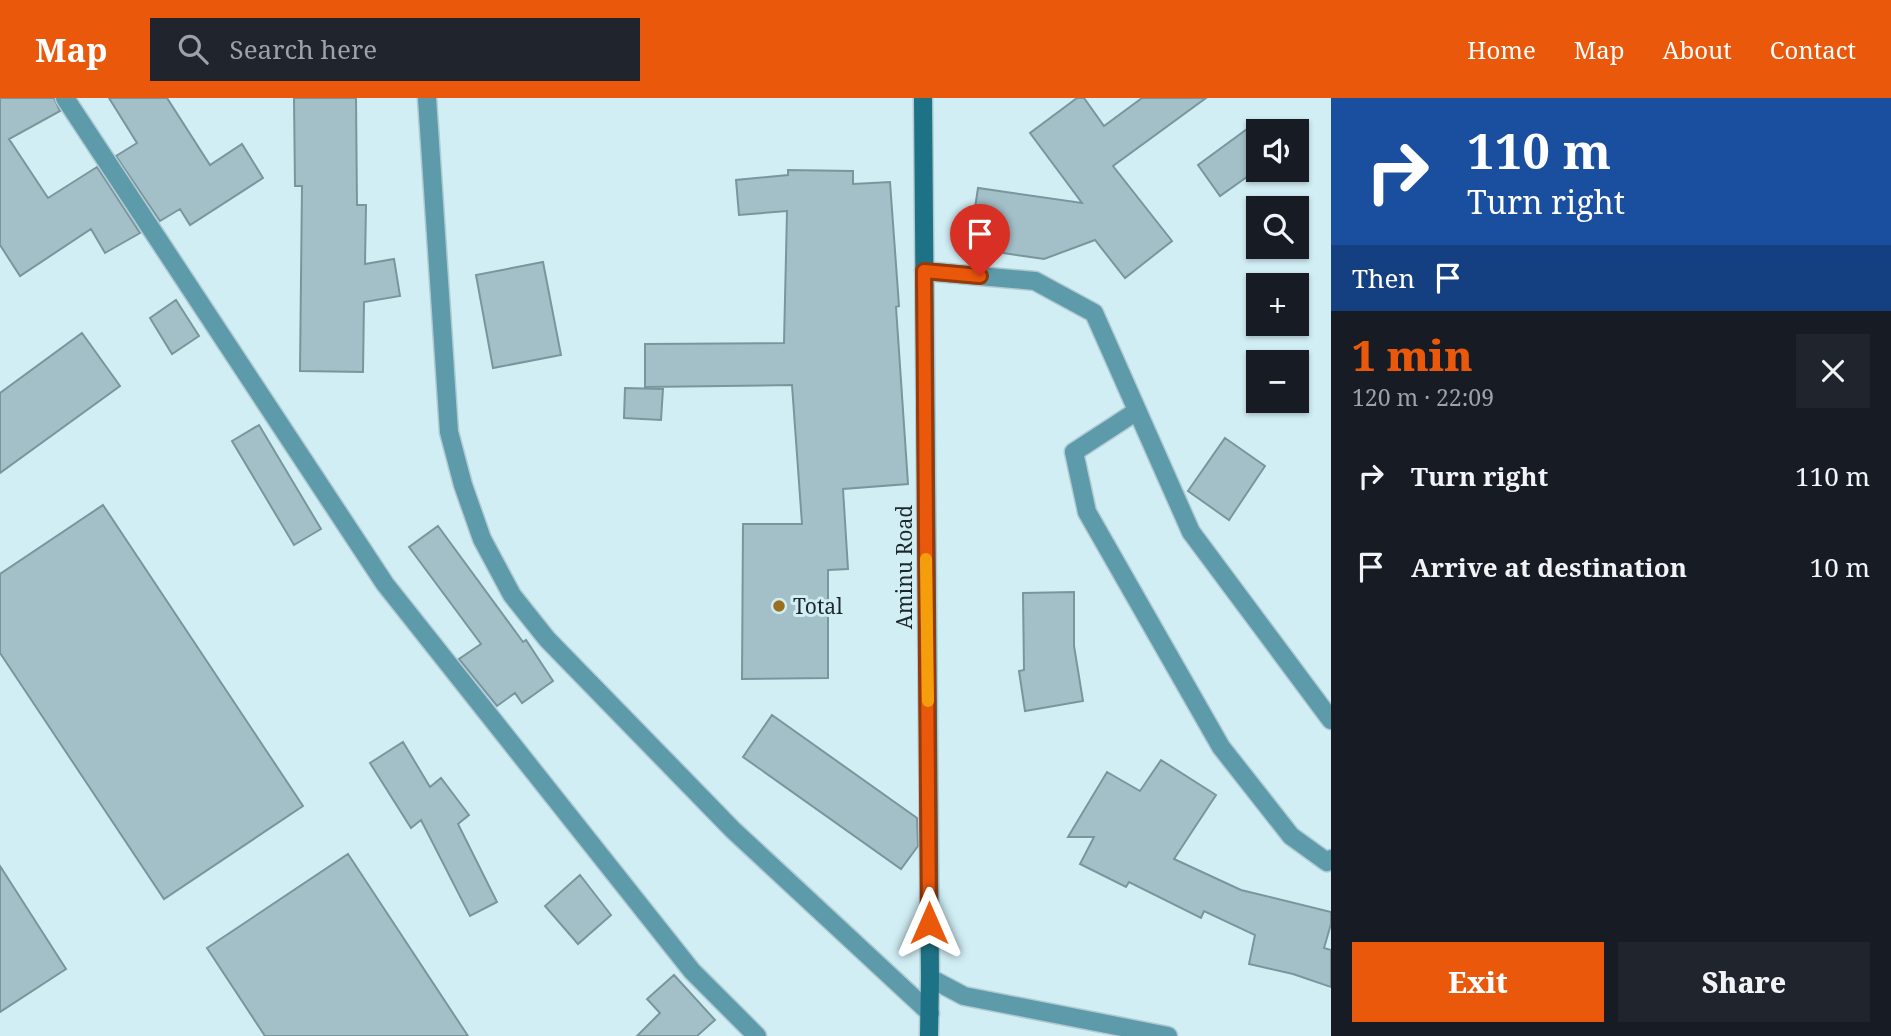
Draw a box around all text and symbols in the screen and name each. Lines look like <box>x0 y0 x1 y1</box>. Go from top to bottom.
search box <box>150 18 640 81</box>
text: Map <box>35 27 108 72</box>
icon: search <box>174 30 212 68</box>
text: Search here <box>230 31 377 67</box>
text: Home <box>1467 33 1536 66</box>
text: Map <box>1574 33 1625 66</box>
text: About <box>1663 33 1732 66</box>
text: Contact <box>1770 33 1856 66</box>
text: 110 m <box>1467 117 1611 183</box>
map controls <box>1246 119 1309 413</box>
button: sound <box>1246 119 1309 182</box>
icon: right <box>1352 126 1443 217</box>
text: Turn right <box>1467 180 1625 223</box>
button: search <box>1246 196 1309 259</box>
pin <box>950 204 1010 276</box>
icon: arrive <box>961 215 999 253</box>
icon: arrive <box>1429 259 1467 297</box>
text: Then <box>1352 260 1415 296</box>
button: + <box>1246 273 1309 336</box>
text: 1 min <box>1352 326 1473 383</box>
button: close <box>1796 334 1870 408</box>
button: − <box>1246 350 1309 413</box>
text: 120 m · 22:09 <box>1352 381 1494 413</box>
icon: right <box>1352 457 1390 495</box>
text: Turn right <box>1411 458 1548 494</box>
text: 110 m <box>1795 458 1870 494</box>
street label: Aminu Road <box>890 505 918 629</box>
icon: arrive <box>1352 548 1390 586</box>
text: Arrive at destination <box>1411 549 1687 585</box>
text: 10 m <box>1810 549 1870 585</box>
place label: Total <box>793 592 843 620</box>
marker: Total <box>771 598 787 614</box>
position arrow <box>892 886 966 960</box>
button: Exit <box>1352 942 1604 1022</box>
button: Share <box>1618 942 1870 1022</box>

